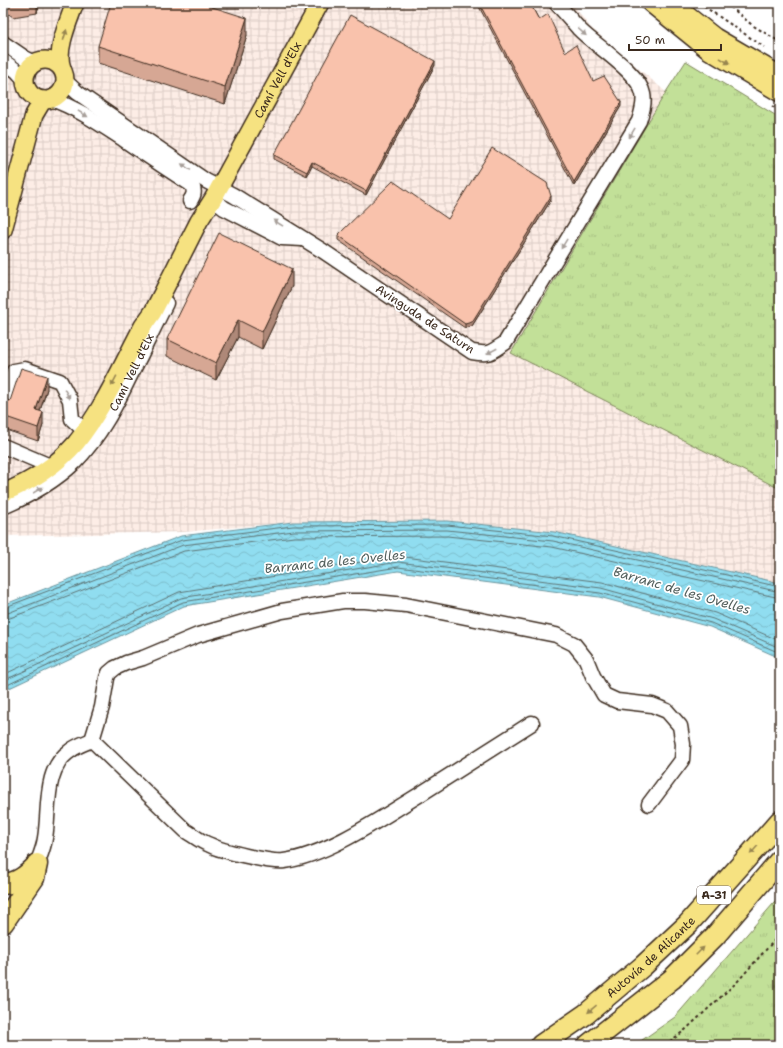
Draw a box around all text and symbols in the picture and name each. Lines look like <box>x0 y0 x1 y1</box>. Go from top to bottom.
scale bar <box>629 26 721 52</box>
one-way arrow <box>577 27 588 36</box>
one-way arrow <box>62 29 68 41</box>
text: 50 m <box>635 32 665 48</box>
street label: Camí Vell d'Elx <box>251 39 305 121</box>
one-way arrow <box>719 57 731 64</box>
one-way arrow <box>78 110 88 118</box>
one-way arrow <box>628 127 635 139</box>
one-way arrow <box>181 163 191 171</box>
one-way arrow <box>272 220 284 227</box>
one-way arrow <box>561 238 568 250</box>
street label: Avinguda de Saturn <box>372 281 478 357</box>
street label: Camí Vell d'Elx <box>106 331 158 414</box>
one-way arrow <box>486 347 498 354</box>
one-way arrow <box>111 375 117 387</box>
one-way arrow <box>63 388 70 400</box>
one-way arrow <box>32 486 44 493</box>
water label: Barranc de les Ovelles <box>264 546 406 577</box>
water label: Barranc de les Ovelles <box>611 563 752 618</box>
one-way arrow <box>750 845 759 855</box>
road number: A-31 <box>697 886 731 904</box>
street label: Autovía de Alicante <box>603 913 699 1001</box>
one-way arrow <box>695 947 705 956</box>
one-way arrow <box>586 1004 597 1013</box>

